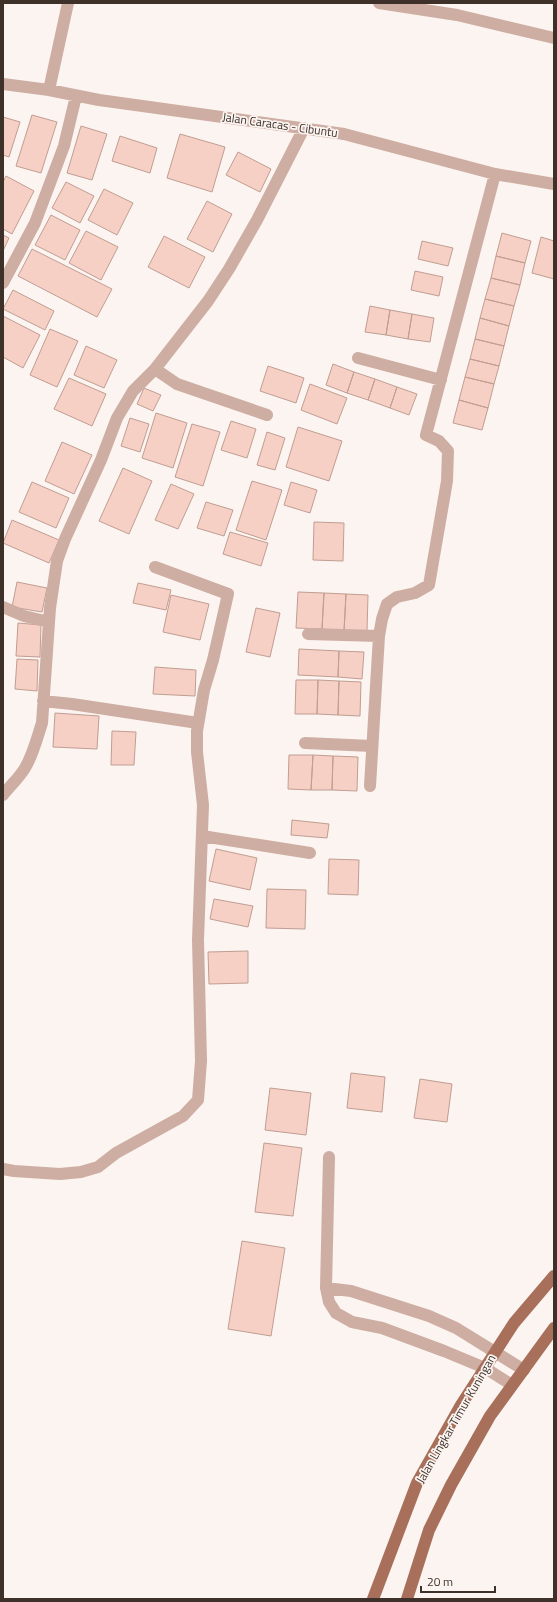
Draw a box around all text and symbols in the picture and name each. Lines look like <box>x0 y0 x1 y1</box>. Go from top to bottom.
street label: Jalan Caracas - Cibuntu <box>221 107 339 142</box>
street label: Jalan Lingkar Timur Kuningan <box>411 1351 500 1487</box>
scale bar <box>421 1568 495 1594</box>
text: 20 m <box>427 1572 453 1591</box>

